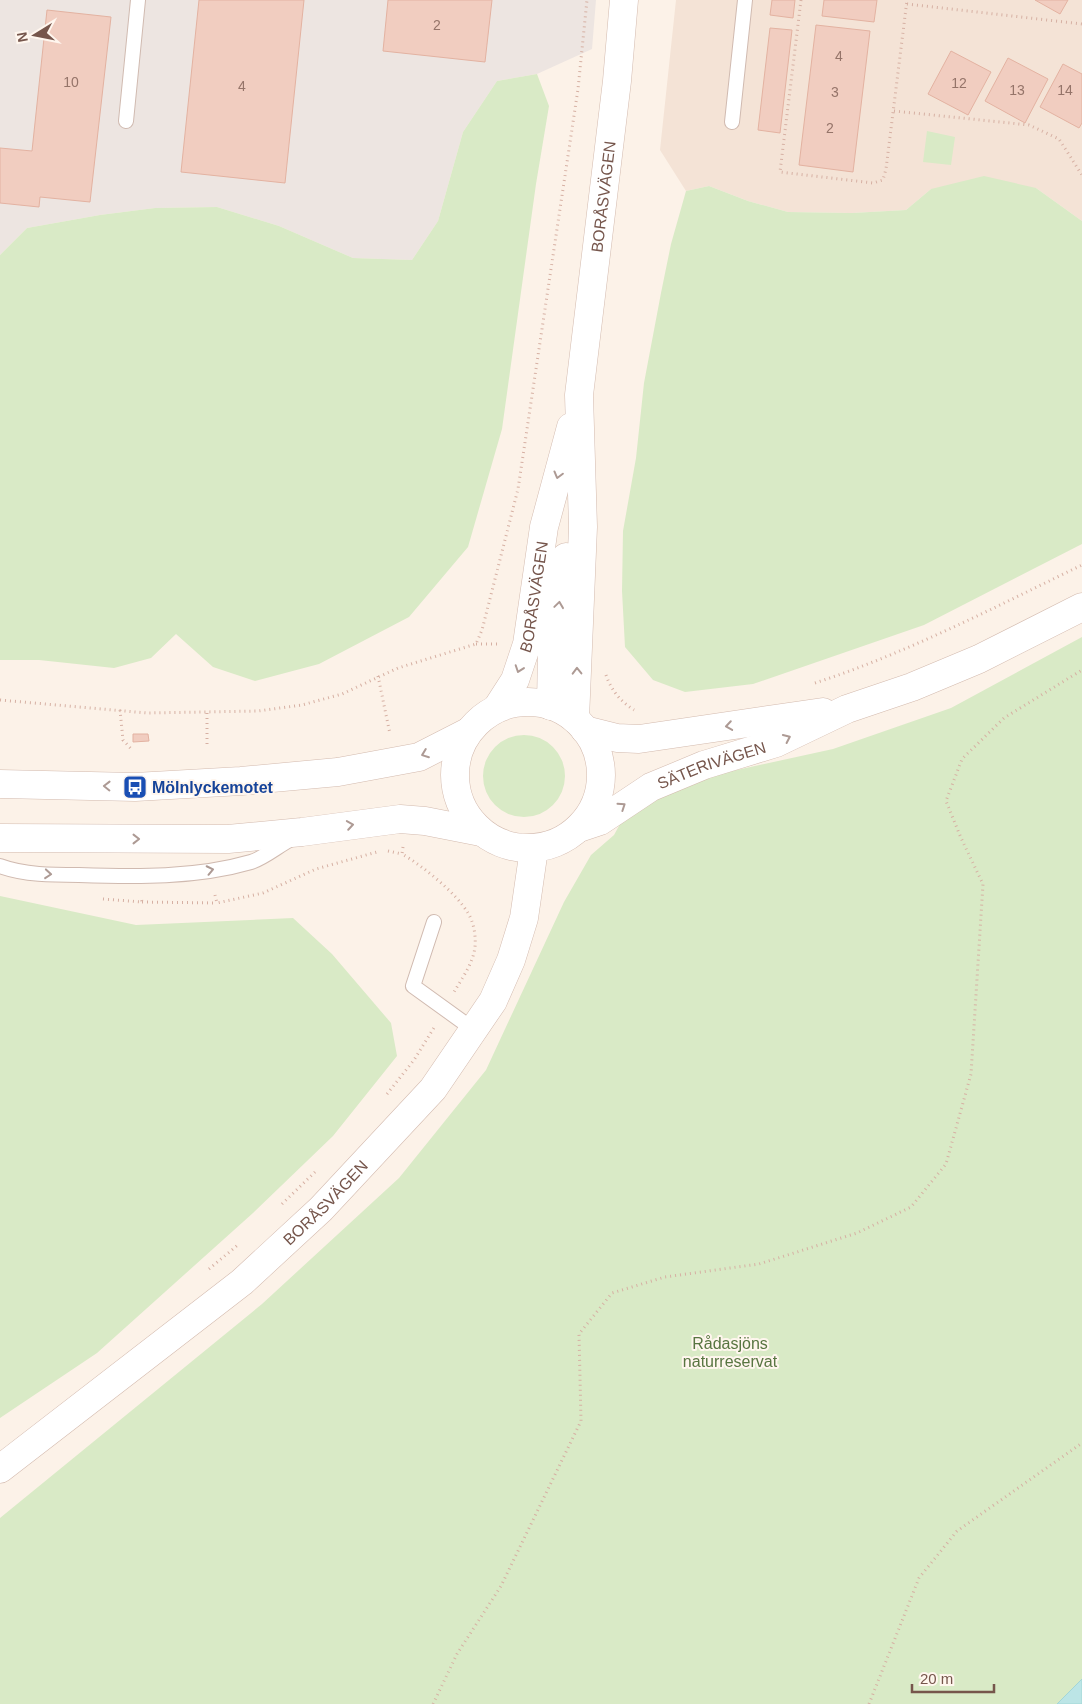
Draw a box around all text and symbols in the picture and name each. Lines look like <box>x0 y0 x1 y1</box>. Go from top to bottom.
north arrow <box>10 10 60 60</box>
house number: 2 <box>433 17 441 33</box>
text: N <box>13 31 31 44</box>
house number: 4 <box>835 48 843 64</box>
house number: 10 <box>63 74 79 90</box>
house number: 12 <box>951 75 967 91</box>
house number: 4 <box>238 78 246 94</box>
house number: 13 <box>1009 82 1025 98</box>
house number: 14 <box>1057 82 1073 98</box>
house number: 3 <box>831 84 839 100</box>
house number: 2 <box>826 120 834 136</box>
street label: BORÅSVÄGEN <box>588 140 618 253</box>
one-way arrow <box>553 471 564 480</box>
street label: BORÅSVÄGEN <box>516 540 550 655</box>
one-way arrow <box>553 601 563 609</box>
one-way arrow <box>515 664 525 672</box>
one-way arrow <box>572 666 582 674</box>
one-way arrow <box>725 720 734 730</box>
one-way arrow <box>782 733 791 744</box>
street label: SÄTERIVÄGEN <box>655 738 768 792</box>
one-way arrow <box>421 748 429 758</box>
bus stop icon: Mölnlyckemotet <box>122 774 148 800</box>
place label: Mölnlyckemotet <box>152 779 274 796</box>
one-way arrow <box>103 781 110 791</box>
one-way arrow <box>617 803 626 813</box>
one-way arrow <box>346 820 354 831</box>
one-way arrow <box>132 834 140 844</box>
one-way arrow <box>205 866 214 876</box>
one-way arrow <box>44 868 52 879</box>
street label: BORÅSVÄGEN <box>280 1157 371 1248</box>
park label: Rådasjöns naturreservat <box>683 1335 778 1370</box>
scale bar <box>912 1662 994 1694</box>
text: 20 m <box>920 1670 953 1687</box>

